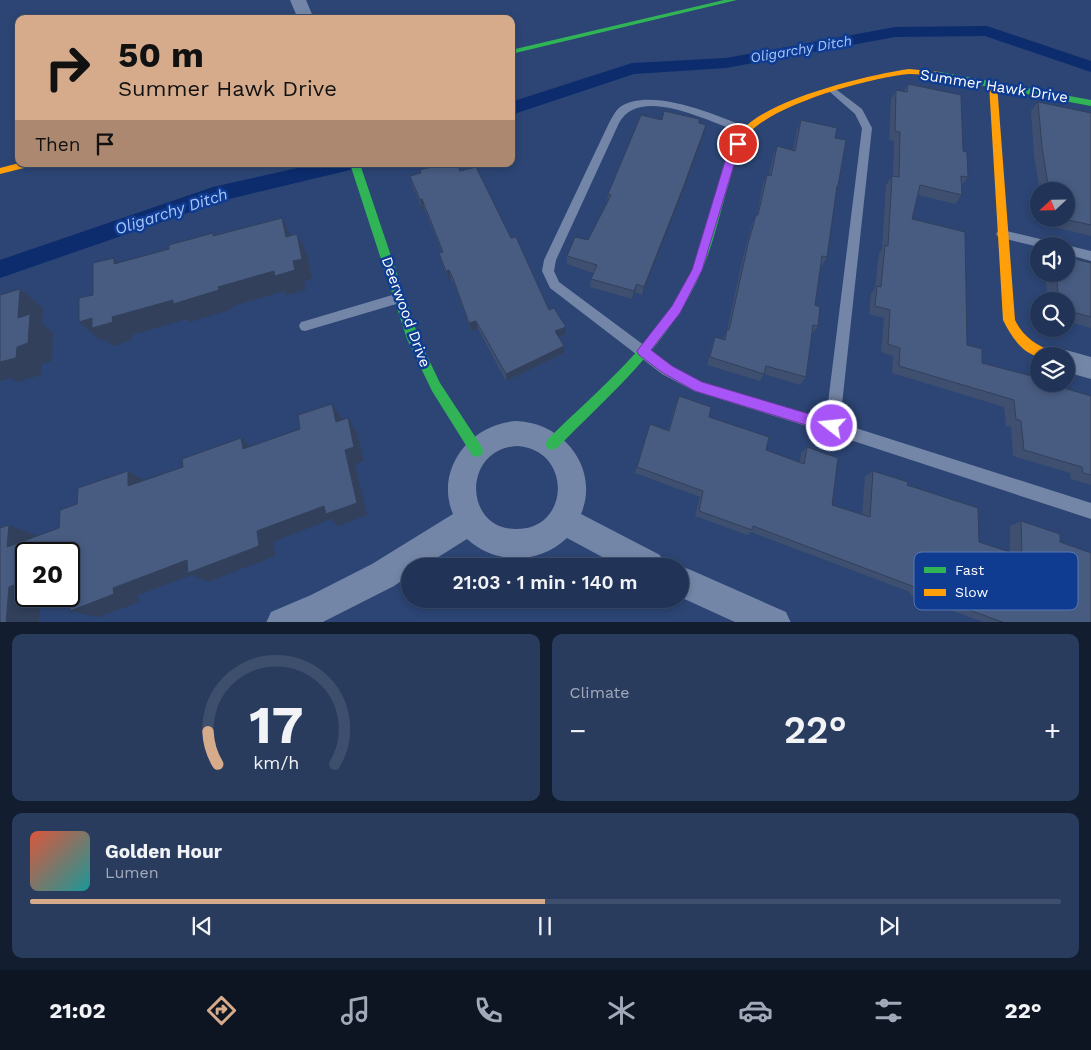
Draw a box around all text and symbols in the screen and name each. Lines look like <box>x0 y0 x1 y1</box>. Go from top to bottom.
water label: Oligarchy Ditch <box>749 32 853 66</box>
text: 50 m <box>118 34 204 76</box>
icon: right <box>35 35 100 100</box>
street label: Summer Hawk Drive <box>919 65 1069 107</box>
text: Summer Hawk Drive <box>118 76 337 101</box>
pin <box>717 123 759 165</box>
icon: arrive <box>91 130 119 158</box>
icon: arrive <box>724 130 752 158</box>
text: Then <box>35 133 81 156</box>
north arrow <box>1030 182 1075 228</box>
map controls <box>1030 182 1075 392</box>
water label: Oligarchy Ditch <box>112 184 230 239</box>
button: sound <box>1030 237 1075 282</box>
street label: Deerwood Drive <box>378 254 434 370</box>
button: search <box>1030 292 1075 337</box>
button: layers <box>1030 347 1075 392</box>
position arrow <box>805 399 857 451</box>
speed limit sign: 20 <box>15 542 80 607</box>
legend <box>914 552 1078 610</box>
text: Fast <box>955 562 984 578</box>
text: 21:03 · 1 min · 140 m <box>453 571 637 594</box>
text: Slow <box>955 584 988 600</box>
text: Climate <box>570 683 630 702</box>
text: 17 <box>249 695 303 756</box>
text: 22° <box>784 708 847 752</box>
text: − <box>570 714 586 747</box>
text: + <box>1044 714 1061 747</box>
text: km/h <box>253 752 299 773</box>
text: Golden Hour <box>105 840 222 863</box>
text: Lumen <box>105 863 159 882</box>
icon: previous <box>188 912 216 940</box>
icon: pause <box>531 912 559 940</box>
icon: next <box>875 912 903 940</box>
icon: directions <box>204 993 239 1028</box>
icon: music <box>338 993 373 1028</box>
icon: phone <box>471 993 506 1028</box>
icon: climate <box>604 993 639 1028</box>
icon: car <box>738 993 773 1028</box>
icon: filters <box>871 993 906 1028</box>
text: 21:02 <box>49 998 106 1023</box>
text: 22° <box>1005 998 1042 1023</box>

